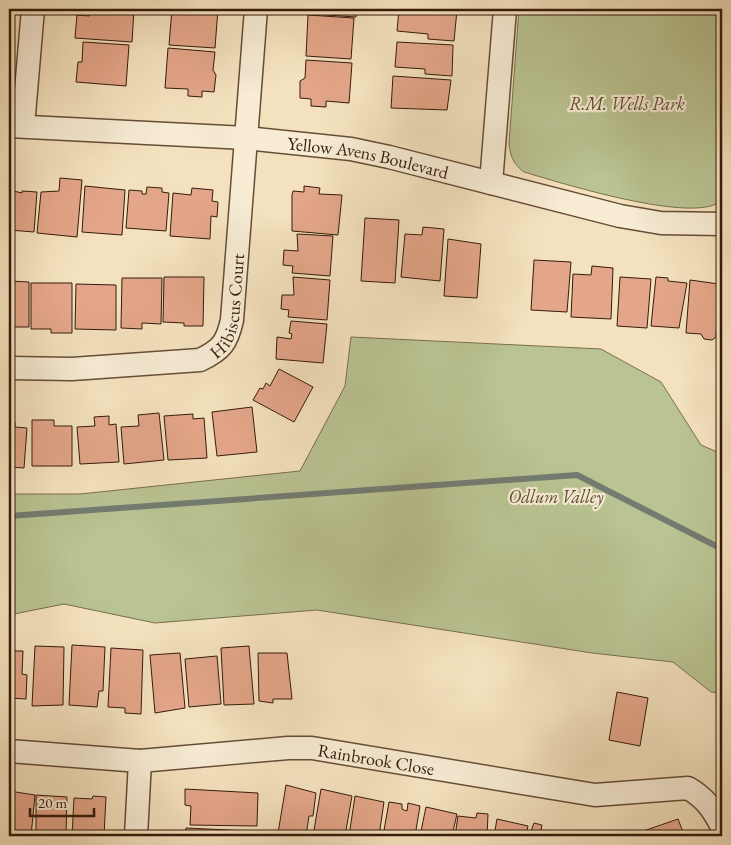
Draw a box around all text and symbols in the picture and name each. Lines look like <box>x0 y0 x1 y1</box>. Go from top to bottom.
park label: R.M. Wells Park <box>569 92 685 115</box>
street label: Yellow Avens Boulevard <box>286 131 452 184</box>
street label: Hibiscus Court <box>204 252 249 363</box>
park label: Odlum Valley <box>508 485 604 509</box>
street label: Rainbrook Close <box>316 738 436 780</box>
scale bar <box>30 785 94 817</box>
text: 20 m <box>38 793 67 812</box>

